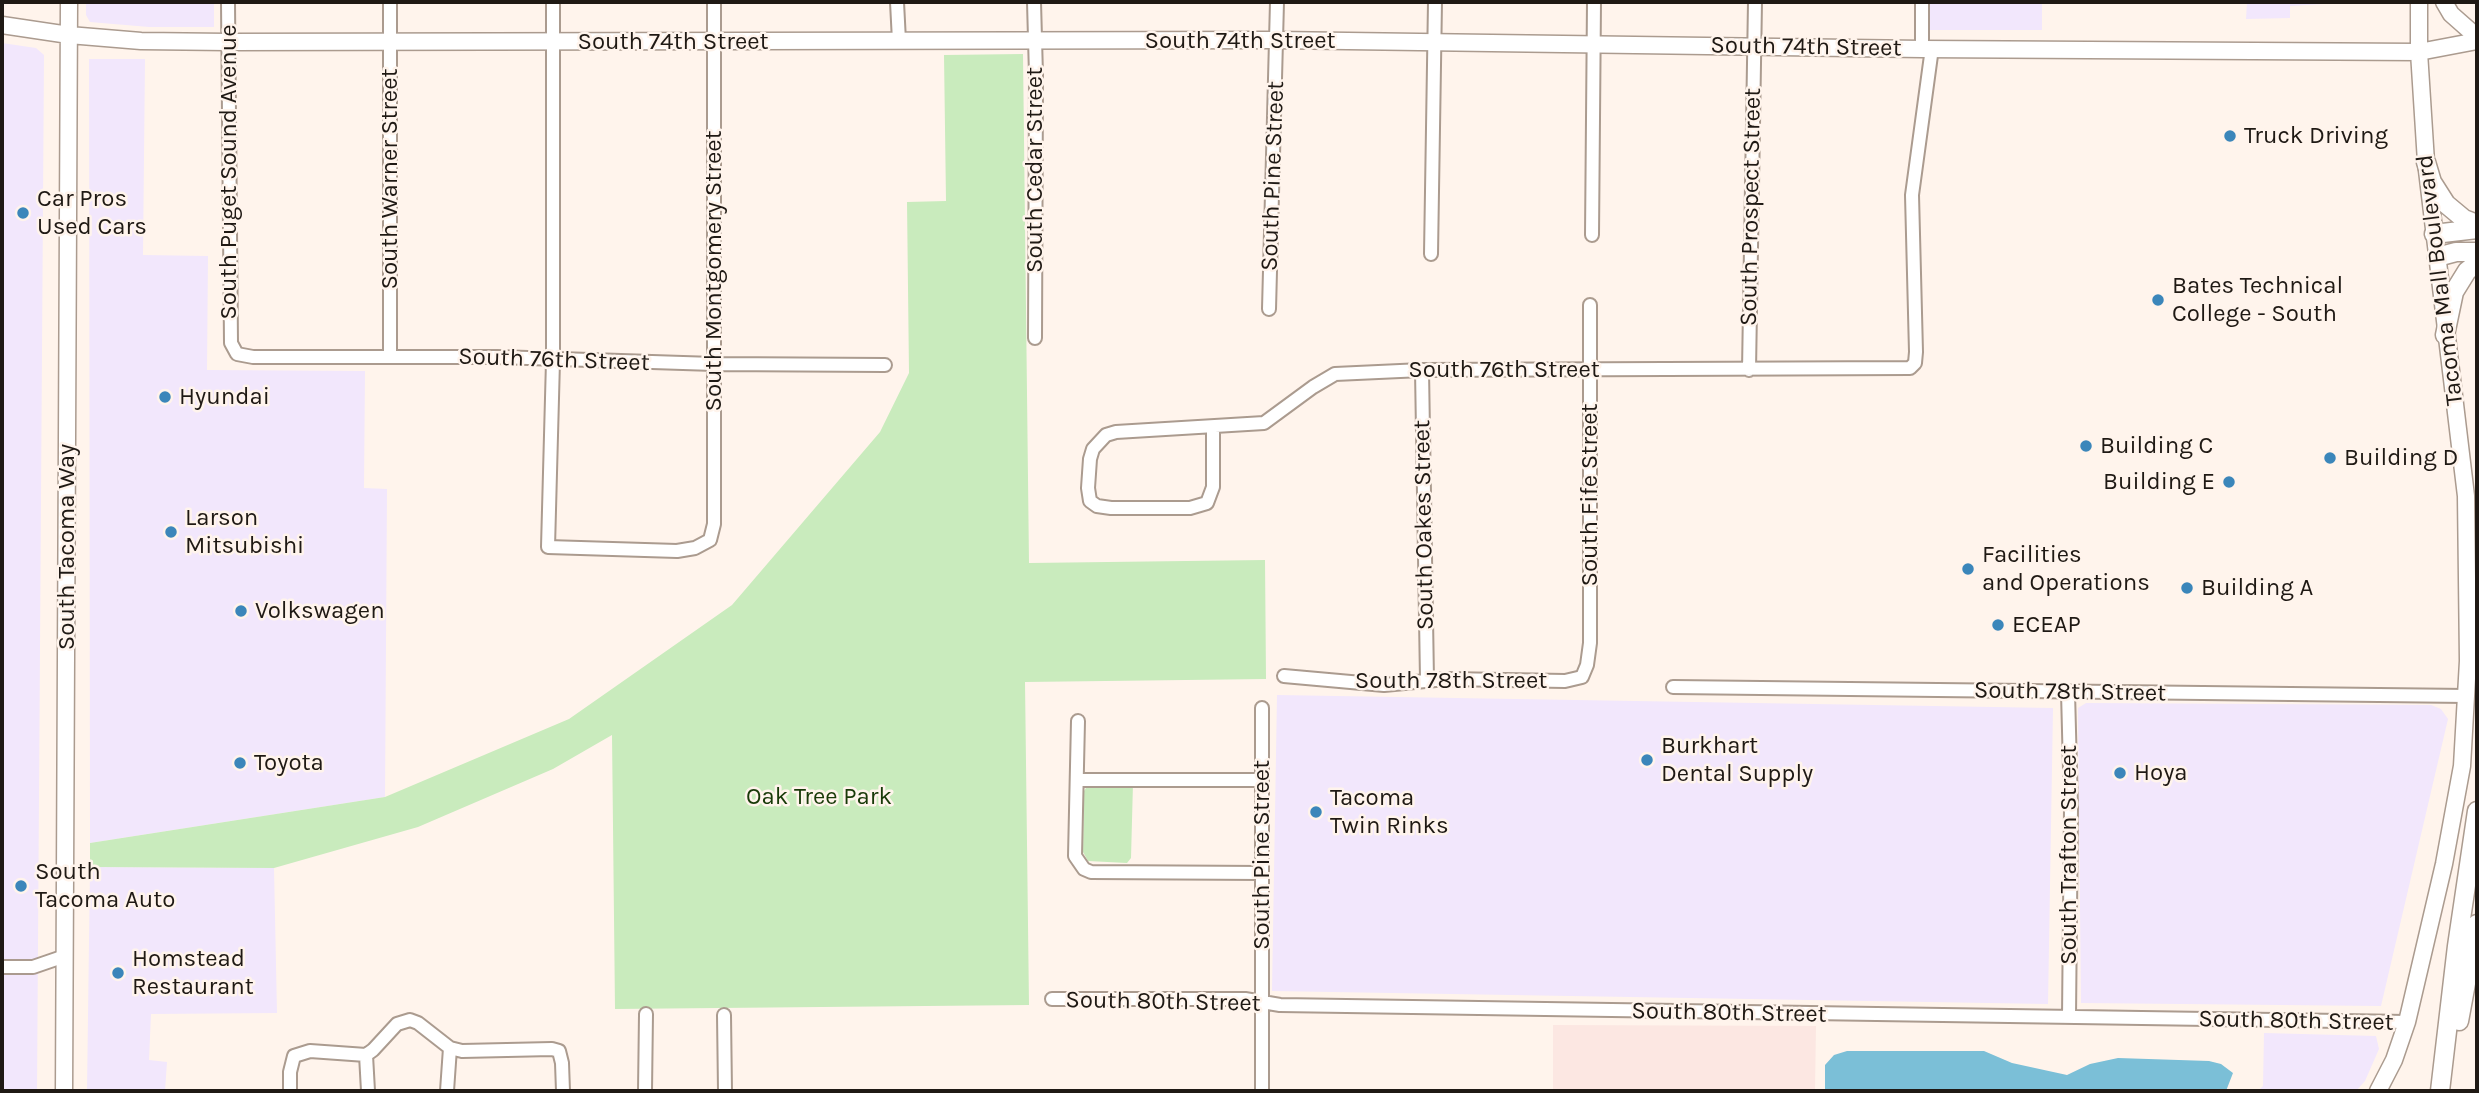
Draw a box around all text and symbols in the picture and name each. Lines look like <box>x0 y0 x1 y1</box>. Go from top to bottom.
street label: South Puget Sound Avenue <box>215 24 243 320</box>
street label: South 74th Street <box>1144 27 1336 55</box>
street label: South 74th Street <box>577 28 769 56</box>
street label: South 74th Street <box>1710 31 1902 63</box>
street label: South Cedar Street <box>1021 67 1049 273</box>
street label: South Warner Street <box>376 68 404 290</box>
street label: South Pine Street <box>1255 80 1291 272</box>
street label: South Prospect Street <box>1735 88 1767 326</box>
place label: Truck Driving <box>2244 122 2388 150</box>
marker: Truck Driving <box>2222 128 2238 144</box>
street label: South Montgomery Street <box>700 130 728 412</box>
street label: Tacoma Mall Boulevard <box>2410 153 2470 407</box>
place label: Car Pros Used Cars <box>37 185 147 241</box>
marker: Car Pros Used Cars <box>15 205 31 221</box>
place label: Bates Technical College - South <box>2172 272 2343 328</box>
marker: Bates Technical College - South <box>2150 292 2166 308</box>
street label: South 76th Street <box>458 342 650 378</box>
street label: South 76th Street <box>1408 356 1600 384</box>
place label: Hyundai <box>179 383 270 411</box>
marker: Hyundai <box>157 389 173 405</box>
street label: South Fife Street <box>1576 403 1604 587</box>
street label: South Oakes Street <box>1408 420 1440 630</box>
place label: Building C <box>2100 432 2213 460</box>
marker: Building C <box>2078 438 2094 454</box>
street label: South Tacoma Way <box>53 444 81 650</box>
place label: Building D <box>2344 444 2458 472</box>
marker: Building D <box>2322 450 2338 466</box>
place label: Building E <box>2103 468 2215 496</box>
marker: Building E <box>2221 474 2237 490</box>
place label: Larson Mitsubishi <box>185 504 304 560</box>
marker: Larson Mitsubishi <box>163 524 179 540</box>
place label: Facilities and Operations <box>1982 541 2150 597</box>
marker: Facilities and Operations <box>1960 561 1976 577</box>
place label: Building A <box>2201 574 2313 602</box>
marker: Building A <box>2179 580 2195 596</box>
place label: Volkswagen <box>255 597 385 625</box>
marker: Volkswagen <box>233 603 249 619</box>
place label: ECEAP <box>2012 611 2081 639</box>
marker: ECEAP <box>1990 617 2006 633</box>
street label: South 78th Street <box>1355 667 1547 695</box>
street label: South 78th Street <box>1974 676 2166 708</box>
place label: Burkhart Dental Supply <box>1661 732 1813 788</box>
street label: South Trafton Street <box>2055 745 2083 965</box>
place label: Toyota <box>254 749 324 777</box>
marker: Burkhart Dental Supply <box>1639 752 1655 768</box>
marker: Toyota <box>232 755 248 771</box>
place label: Hoya <box>2134 759 2188 787</box>
street label: South Pine Street <box>1248 760 1276 950</box>
marker: Hoya <box>2112 765 2128 781</box>
park label: Oak Tree Park <box>746 783 892 811</box>
place label: Tacoma Twin Rinks <box>1330 784 1449 840</box>
marker: Tacoma Twin Rinks <box>1308 804 1324 820</box>
place label: South Tacoma Auto <box>35 858 175 914</box>
marker: South Tacoma Auto <box>13 878 29 894</box>
place label: Homstead Restaurant <box>132 945 254 1001</box>
marker: Homstead Restaurant <box>110 965 126 981</box>
street label: South 80th Street <box>1065 986 1261 1018</box>
street label: South 80th Street <box>1631 997 1827 1029</box>
street label: South 80th Street <box>2198 1005 2394 1037</box>

